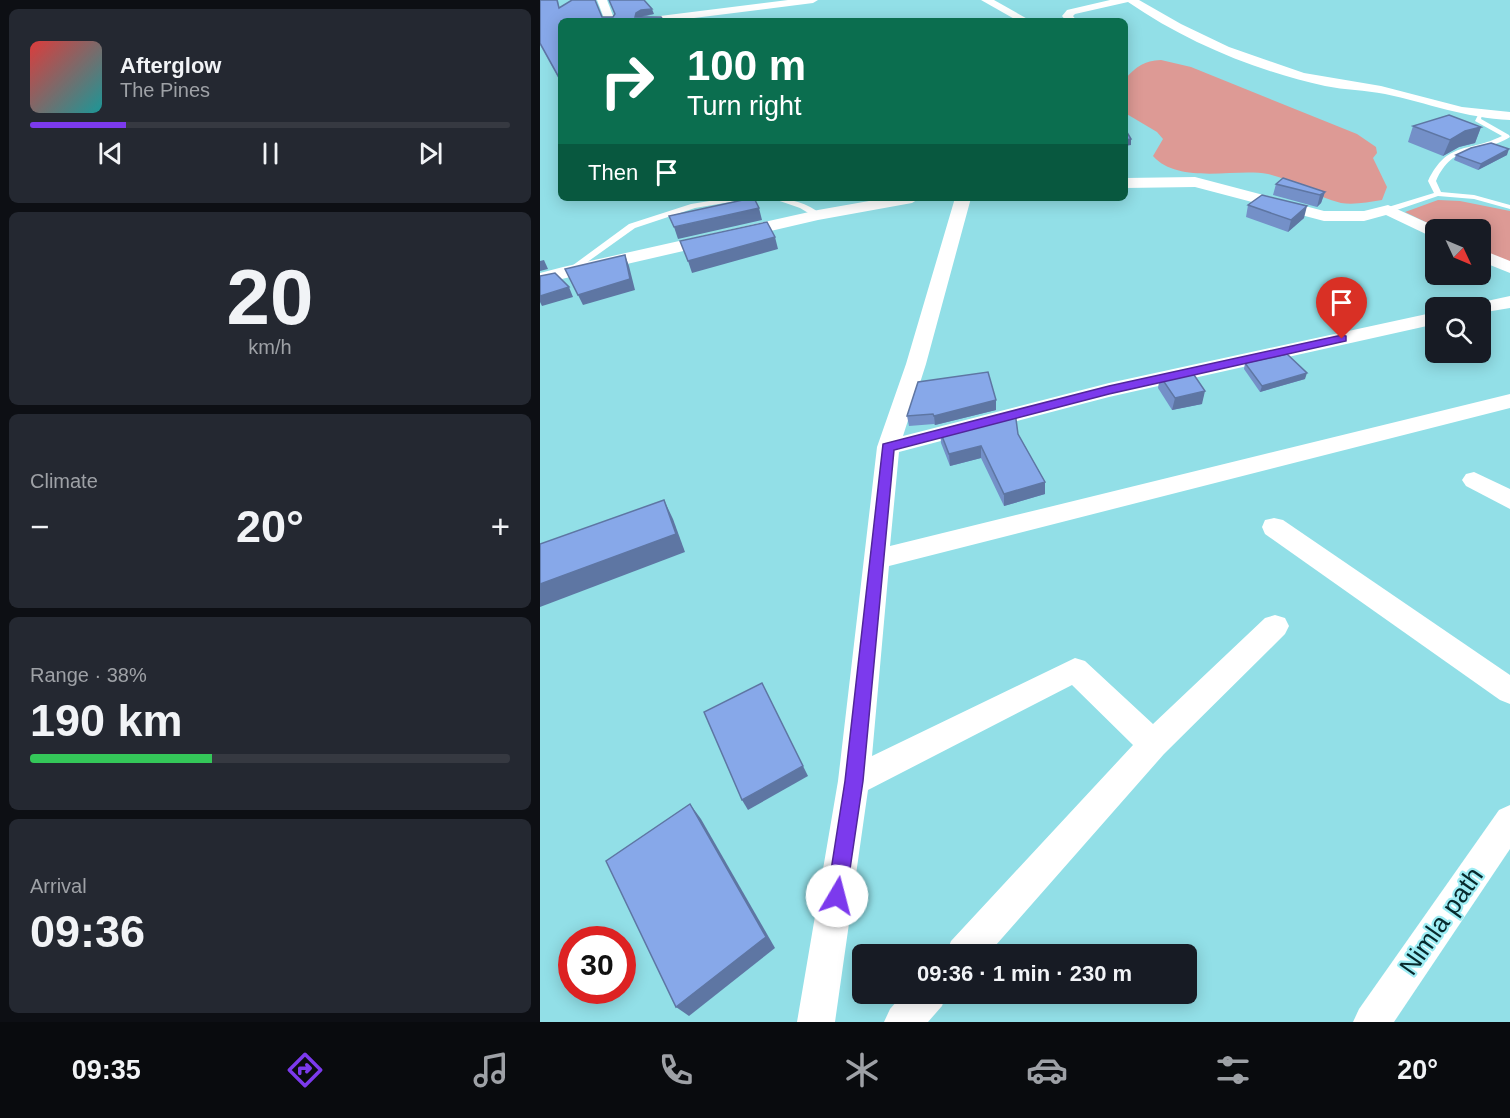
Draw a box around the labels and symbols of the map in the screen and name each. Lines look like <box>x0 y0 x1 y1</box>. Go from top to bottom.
north arrow <box>1425 219 1491 285</box>
pin <box>1316 277 1367 339</box>
street label: Nimla path <box>1393 861 1489 981</box>
position arrow <box>805 864 869 928</box>
speed limit sign: 30 <box>558 926 636 1004</box>

